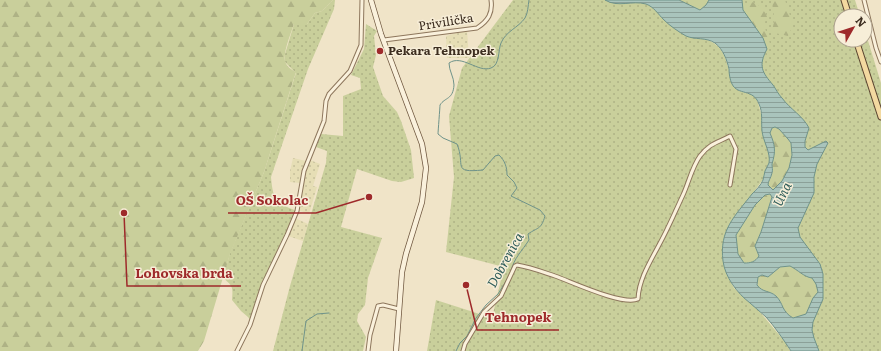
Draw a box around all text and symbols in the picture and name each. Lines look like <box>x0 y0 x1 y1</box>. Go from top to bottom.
street label: Privilička <box>417 8 475 34</box>
north arrow <box>833 8 873 48</box>
text: N <box>852 12 871 30</box>
place label: Pekara Tehnopek <box>388 41 495 59</box>
marker: Pekara Tehnopek <box>375 46 385 56</box>
water label: Una <box>768 178 796 209</box>
callout: OŠ Sokolac <box>228 188 316 213</box>
text: OŠ Sokolac <box>236 190 308 209</box>
water label: Dobrenica <box>482 228 528 291</box>
callout: Lohovska brda <box>127 261 241 286</box>
text: Lohovska brda <box>135 263 233 282</box>
callout: Tehnopek <box>477 305 559 330</box>
text: Tehnopek <box>485 307 552 326</box>

